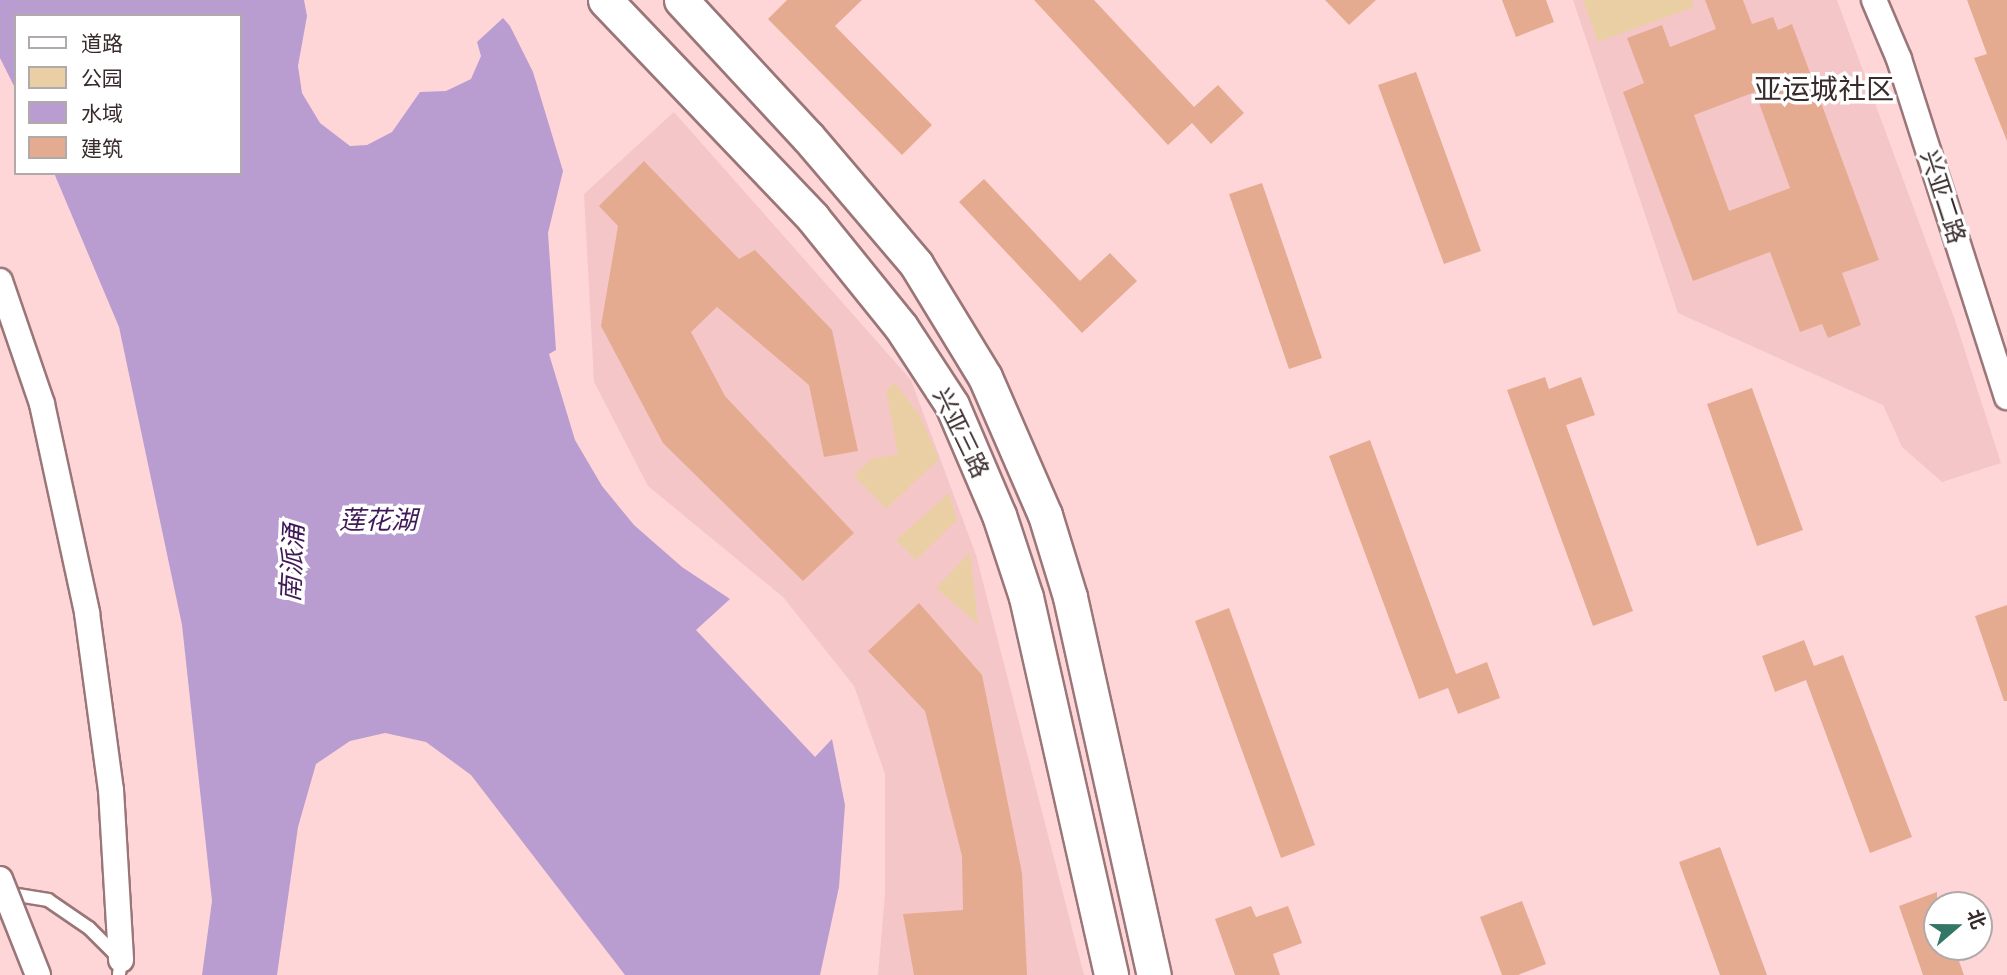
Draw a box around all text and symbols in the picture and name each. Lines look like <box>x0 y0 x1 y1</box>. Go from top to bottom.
legend <box>14 14 242 175</box>
text: 道路 <box>81 29 123 58</box>
text: 公园 <box>81 64 123 93</box>
district label: 亚运城社区 <box>1754 73 1894 107</box>
text: 水域 <box>81 99 123 128</box>
text: 建筑 <box>81 134 123 163</box>
street label: 兴亚二路 <box>1914 147 1972 247</box>
street label: 兴亚三路 <box>927 384 995 482</box>
water label: 莲花湖 <box>339 505 417 537</box>
water label: 南派涌 <box>275 523 311 603</box>
north arrow <box>1923 891 1993 961</box>
text: 北 <box>1960 906 1992 933</box>

